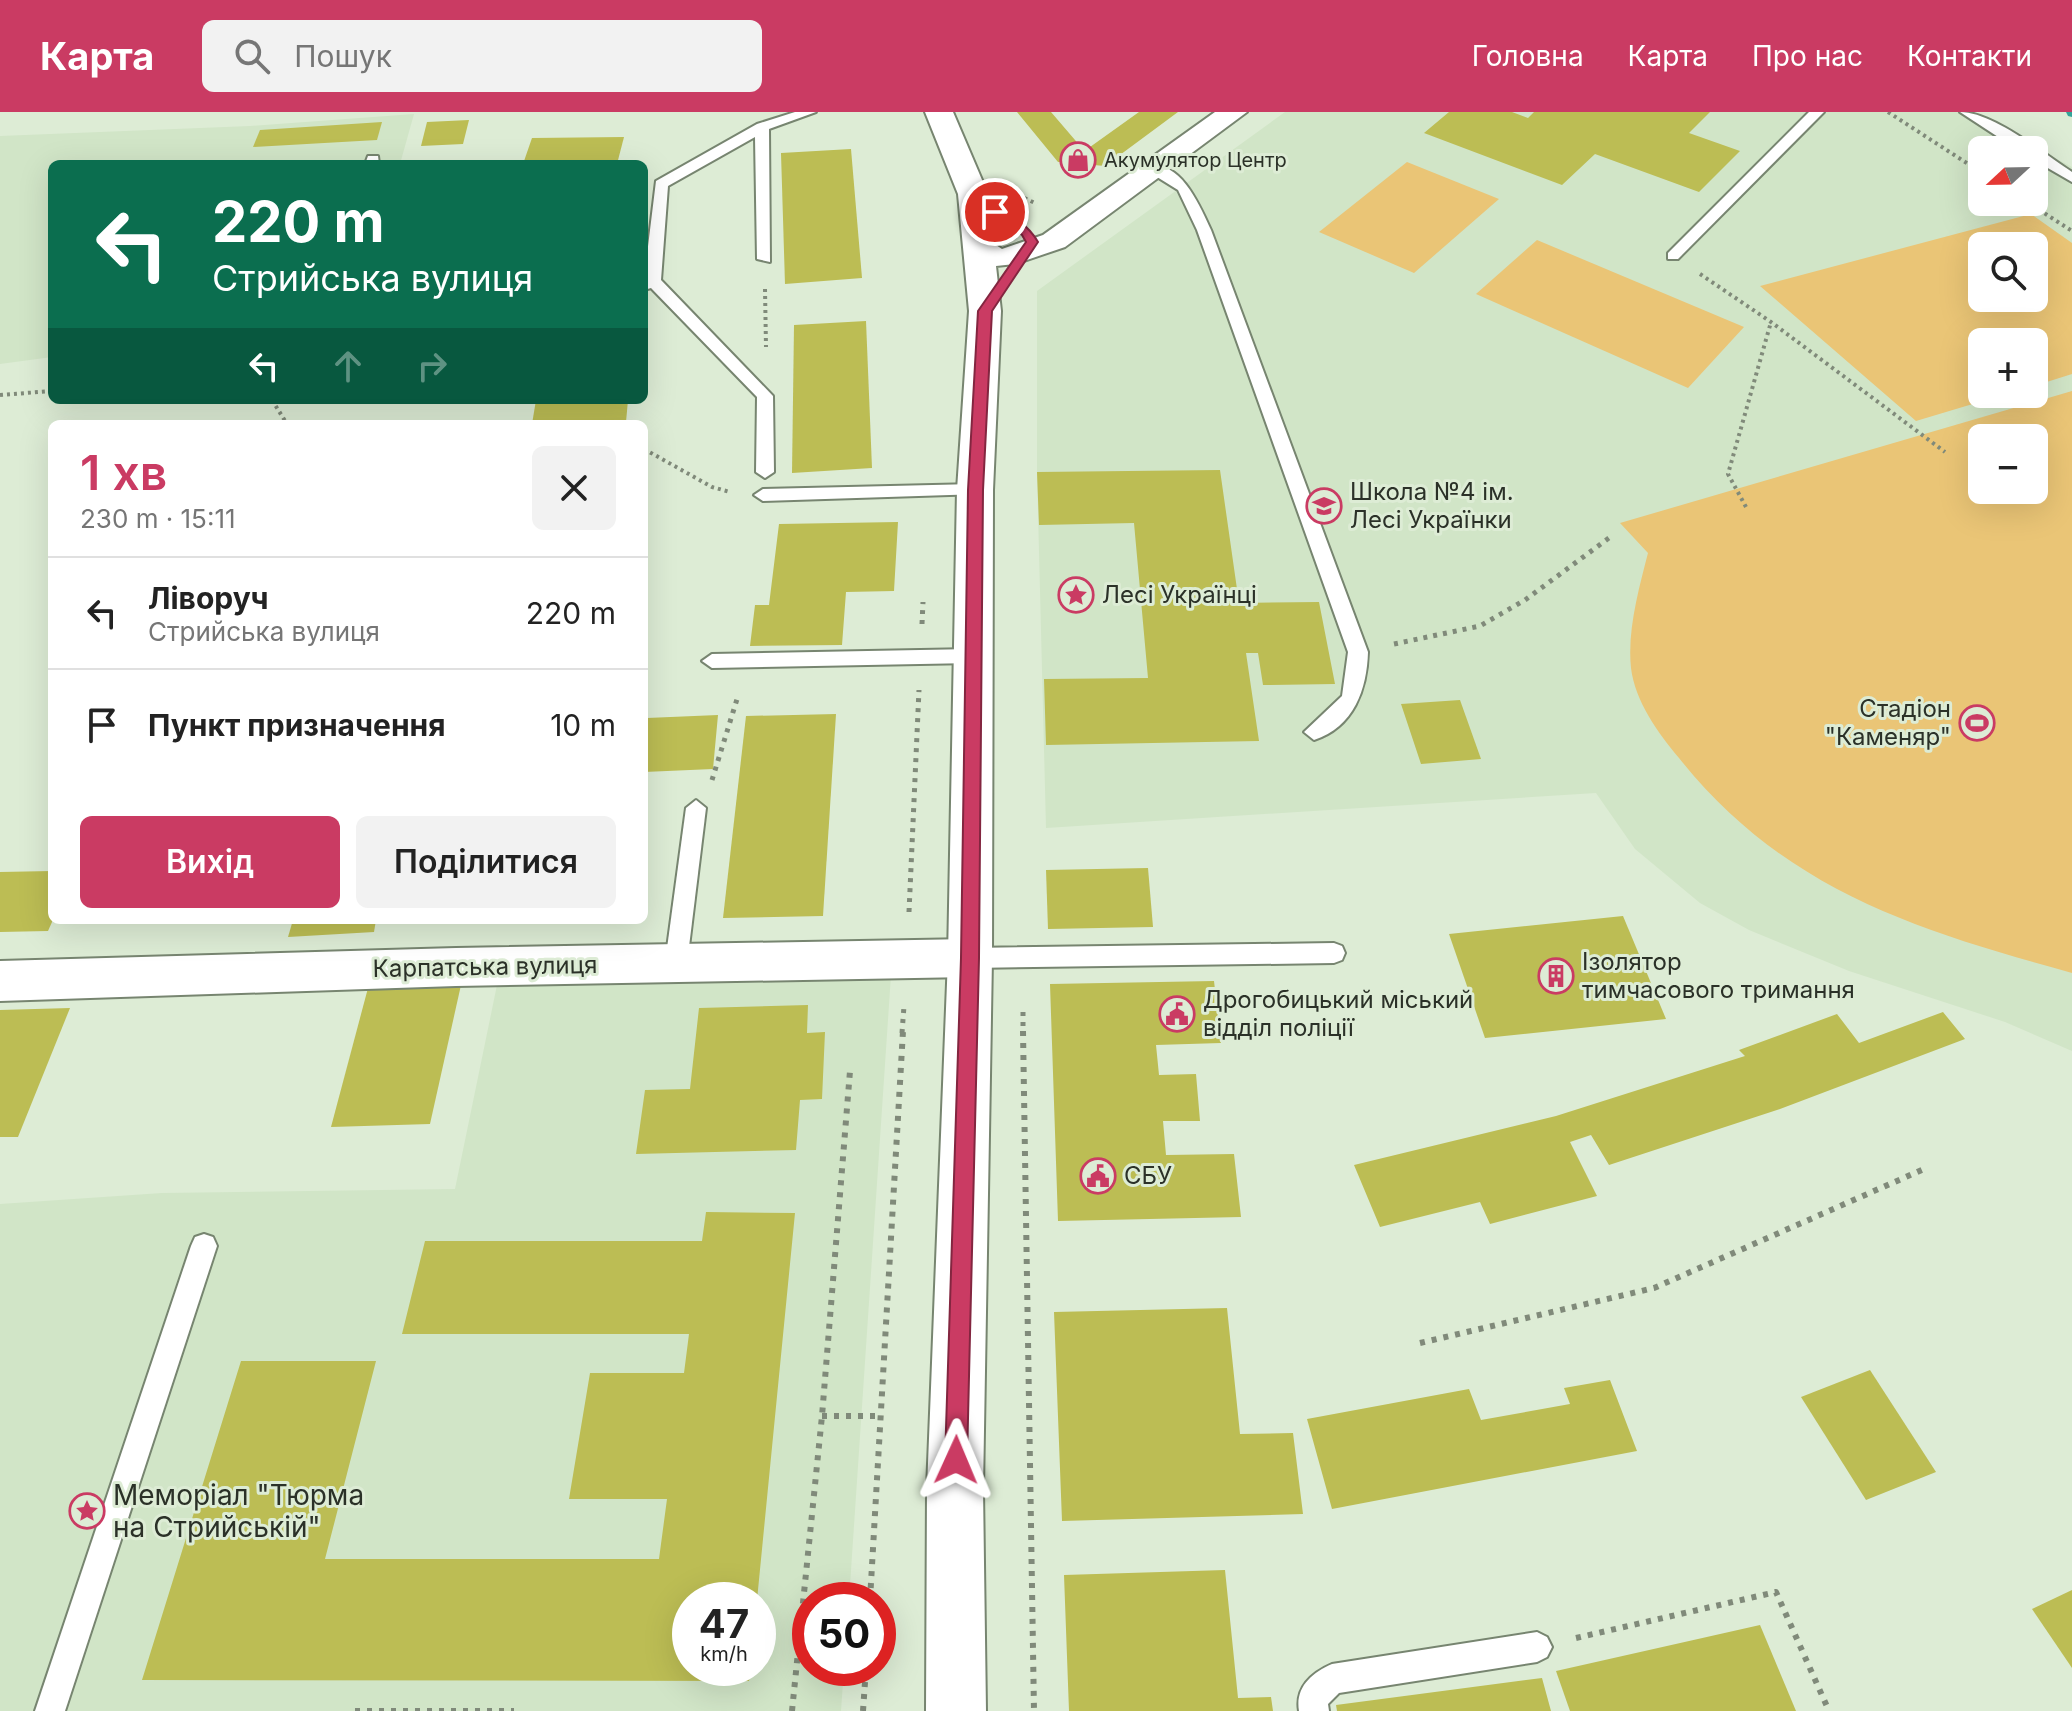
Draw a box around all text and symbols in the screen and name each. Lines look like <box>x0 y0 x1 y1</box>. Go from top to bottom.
search box <box>202 20 762 92</box>
text: Карта <box>40 33 154 79</box>
icon: search <box>230 34 274 78</box>
text: Пошук <box>294 38 392 74</box>
text: Головна <box>1472 39 1584 73</box>
text: Карта <box>1628 39 1708 73</box>
text: Про нас <box>1752 39 1863 73</box>
text: Контакти <box>1907 39 2032 73</box>
north arrow <box>1968 136 2048 216</box>
map controls <box>1968 136 2048 504</box>
shop icon: Акумулятор Центр <box>1059 141 1097 179</box>
place label: Акумулятор Центр <box>1104 148 1287 172</box>
pin <box>961 178 1029 246</box>
text: 220 m <box>212 188 385 256</box>
icon: arrive <box>973 190 1017 234</box>
icon: left <box>80 192 184 296</box>
button: search <box>1968 232 2048 312</box>
text: Стрийська вулиця <box>212 256 533 300</box>
button: + <box>1968 328 2048 408</box>
icon: left <box>242 344 286 388</box>
icon: ahead <box>326 344 370 388</box>
icon: right <box>410 344 454 388</box>
button: − <box>1968 424 2048 504</box>
text: 1 хв <box>80 443 167 502</box>
button: close <box>532 446 616 530</box>
place label: Школа №4 ім. Лесі Українки <box>1350 477 1514 534</box>
school or university icon: Школа №4 ім. Лесі Українки <box>1305 487 1343 525</box>
text: 230 m · 15:11 <box>80 503 236 534</box>
place icon: Лесі Українці <box>1057 576 1095 614</box>
text: Ліворуч <box>148 580 268 616</box>
place label: Лесі Українці <box>1102 580 1257 609</box>
icon: left <box>80 591 124 635</box>
text: 220 m <box>526 595 616 631</box>
text: Стрийська вулиця <box>148 616 380 647</box>
place label: Стадіон "Каменяр" <box>1825 694 1951 751</box>
icon: arrive <box>80 703 124 747</box>
sports icon: Стадіон "Каменяр" <box>1958 704 1996 742</box>
text: Пункт призначення <box>148 707 446 743</box>
text: 10 m <box>550 707 616 743</box>
button: Вихід <box>80 816 340 908</box>
button: Поділитися <box>356 816 616 908</box>
place label: Ізолятор тимчасового тримання <box>1582 947 1855 1004</box>
street label: Карпатська вулиця <box>372 950 598 983</box>
building icon: Ізолятор тимчасового тримання <box>1537 957 1575 995</box>
place label: Дрогобицький міський відділ поліції <box>1203 985 1473 1042</box>
public building icon: Дрогобицький міський відділ поліції <box>1158 995 1196 1033</box>
public building icon: СБУ <box>1079 1157 1117 1195</box>
place label: СБУ <box>1124 1161 1172 1190</box>
position arrow <box>914 1418 998 1502</box>
place label: Меморіал "Тюрма на Стрийській" <box>113 1478 364 1544</box>
place icon: Меморіал "Тюрма на Стрийській" <box>68 1492 106 1530</box>
speed limit sign: 50 <box>792 1582 896 1686</box>
text: 47 <box>699 1599 749 1648</box>
text: km/h <box>700 1642 748 1666</box>

